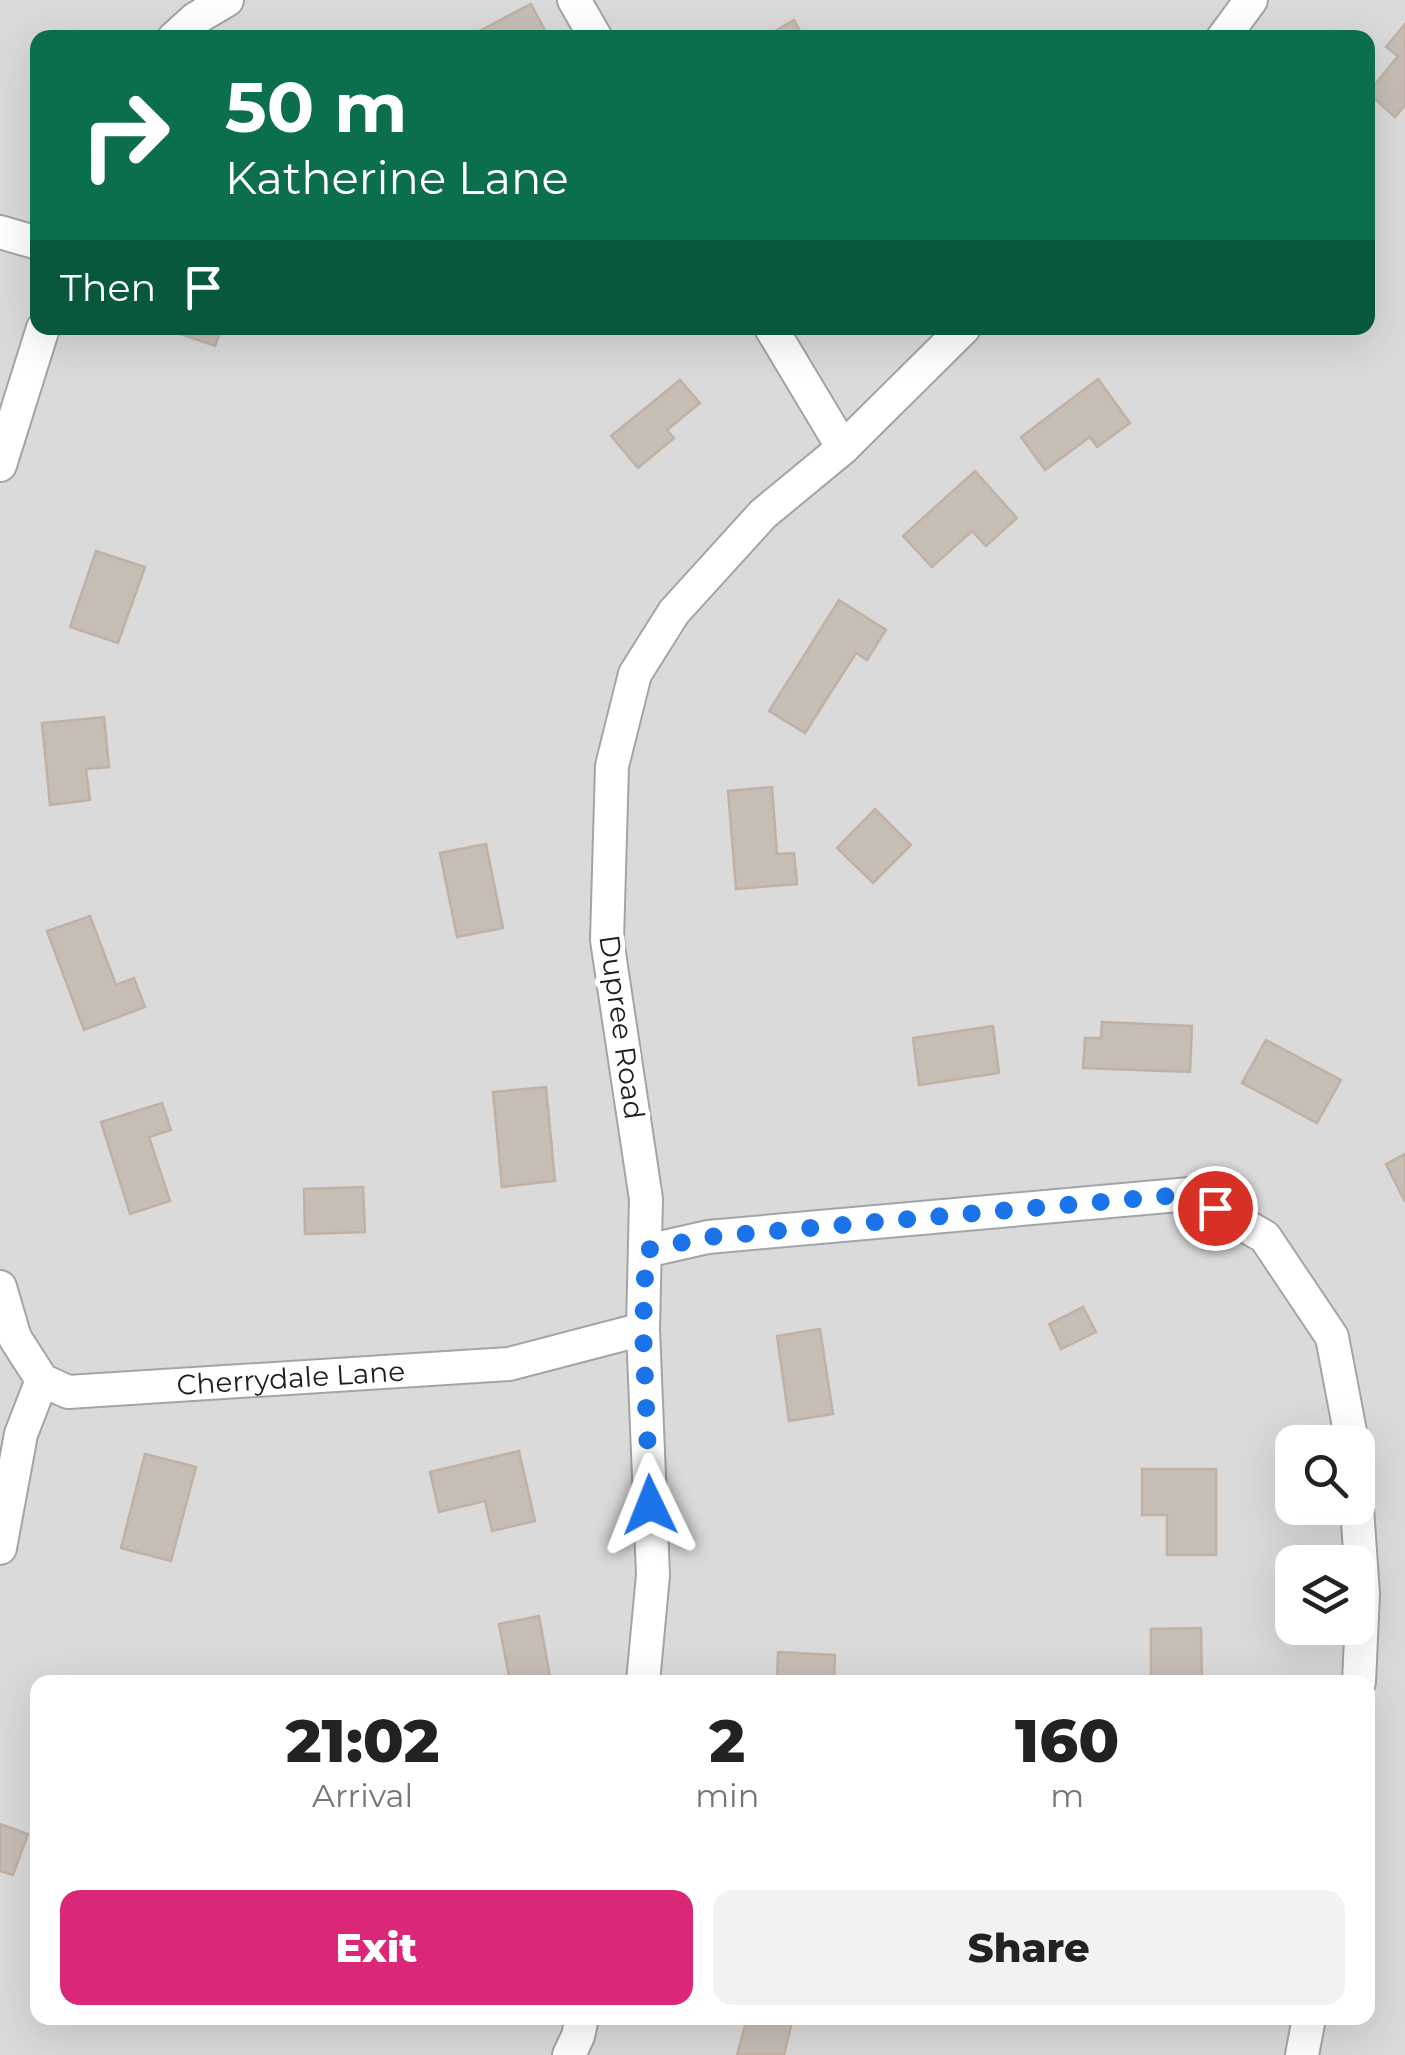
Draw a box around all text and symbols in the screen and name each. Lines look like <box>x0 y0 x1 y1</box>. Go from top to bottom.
text: 50 m <box>225 64 407 150</box>
icon: right <box>60 70 190 200</box>
text: Katherine Lane <box>225 150 569 205</box>
icon: arrive <box>176 260 231 315</box>
text: Then <box>60 264 156 311</box>
street label: Dupree Road <box>592 932 652 1122</box>
pin <box>1173 1166 1258 1251</box>
icon: arrive <box>1188 1181 1243 1236</box>
street label: Cherrydale Lane <box>176 1354 406 1402</box>
map controls <box>1275 1425 1375 1645</box>
button: search <box>1275 1425 1375 1525</box>
position arrow <box>598 1453 702 1557</box>
button: layers <box>1275 1545 1375 1645</box>
text: 21:02 <box>286 1704 440 1777</box>
text: 2 <box>709 1704 745 1777</box>
text: 160 <box>1015 1704 1119 1777</box>
text: Arrival <box>312 1776 413 1815</box>
text: min <box>695 1776 759 1815</box>
text: m <box>1050 1776 1084 1815</box>
button: Exit <box>60 1890 693 2005</box>
button: Share <box>713 1890 1345 2005</box>

